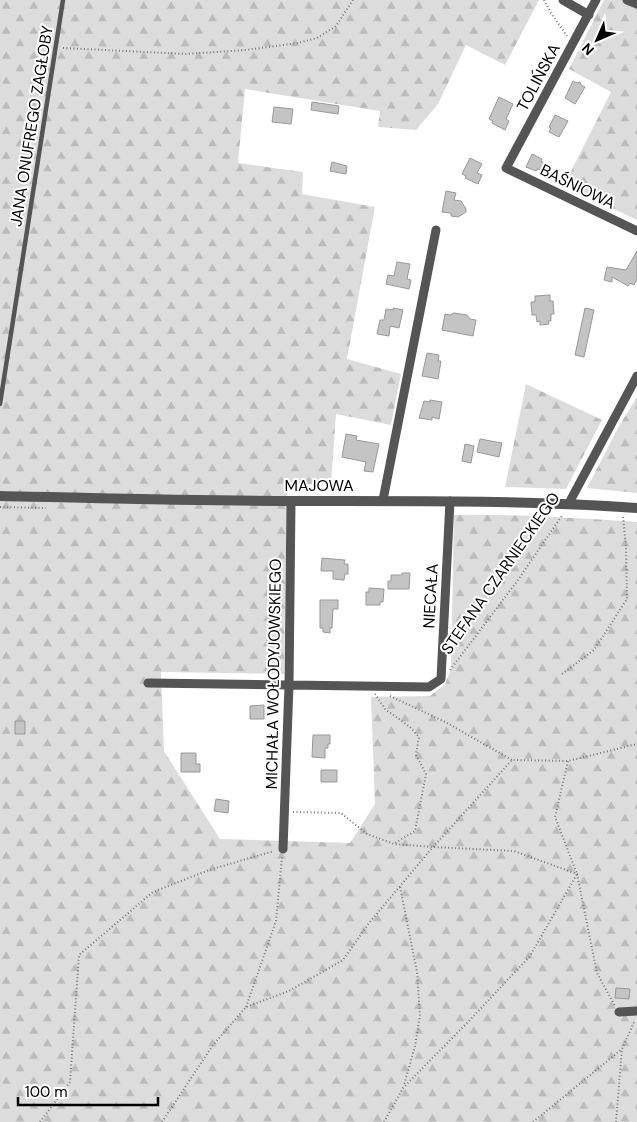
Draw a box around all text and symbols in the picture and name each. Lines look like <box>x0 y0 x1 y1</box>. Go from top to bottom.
north arrow <box>572 15 622 65</box>
street label: JANA ONUFREGO ZAGŁOBY <box>5 24 58 228</box>
text: N <box>578 39 598 59</box>
street label: TOLIŃSKA <box>512 40 565 115</box>
street label: BAŚNIOWA <box>537 159 619 214</box>
street label: MAJOWA <box>284 475 354 496</box>
street label: STEFANA CZARNIECKIEGO <box>436 488 564 658</box>
street label: MICHAŁA WOŁODYJOWSKIEGO <box>261 558 286 790</box>
street label: NIECAŁA <box>418 563 443 629</box>
scale bar <box>18 1074 158 1106</box>
text: 100 m <box>25 1082 68 1102</box>

